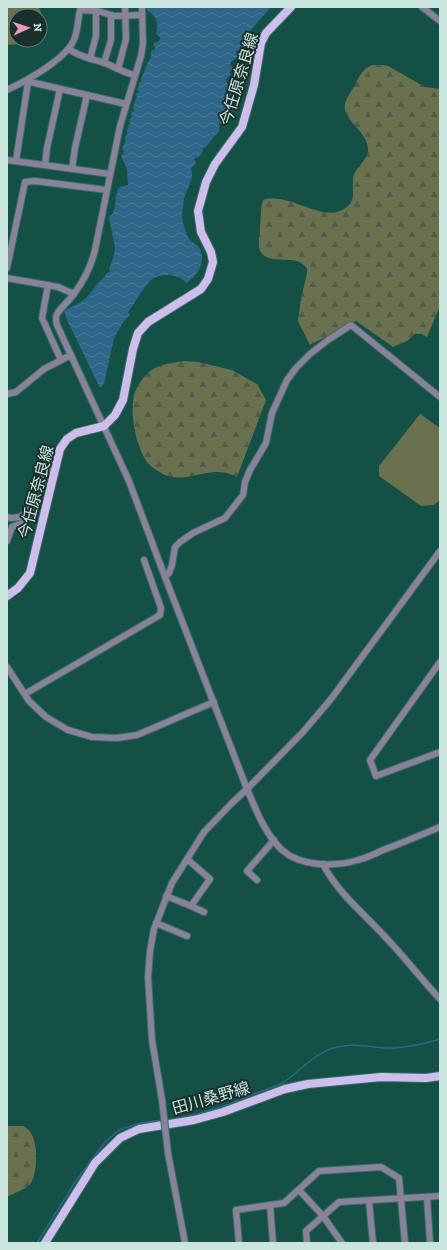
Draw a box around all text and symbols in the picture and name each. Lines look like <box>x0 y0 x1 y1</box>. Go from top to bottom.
north arrow <box>8 8 48 48</box>
text: N <box>31 23 44 33</box>
street label: 今任原奈良線 <box>216 30 262 128</box>
street label: 今任原奈良線 <box>14 443 58 541</box>
street label: 田川桑野線 <box>170 1078 252 1118</box>

